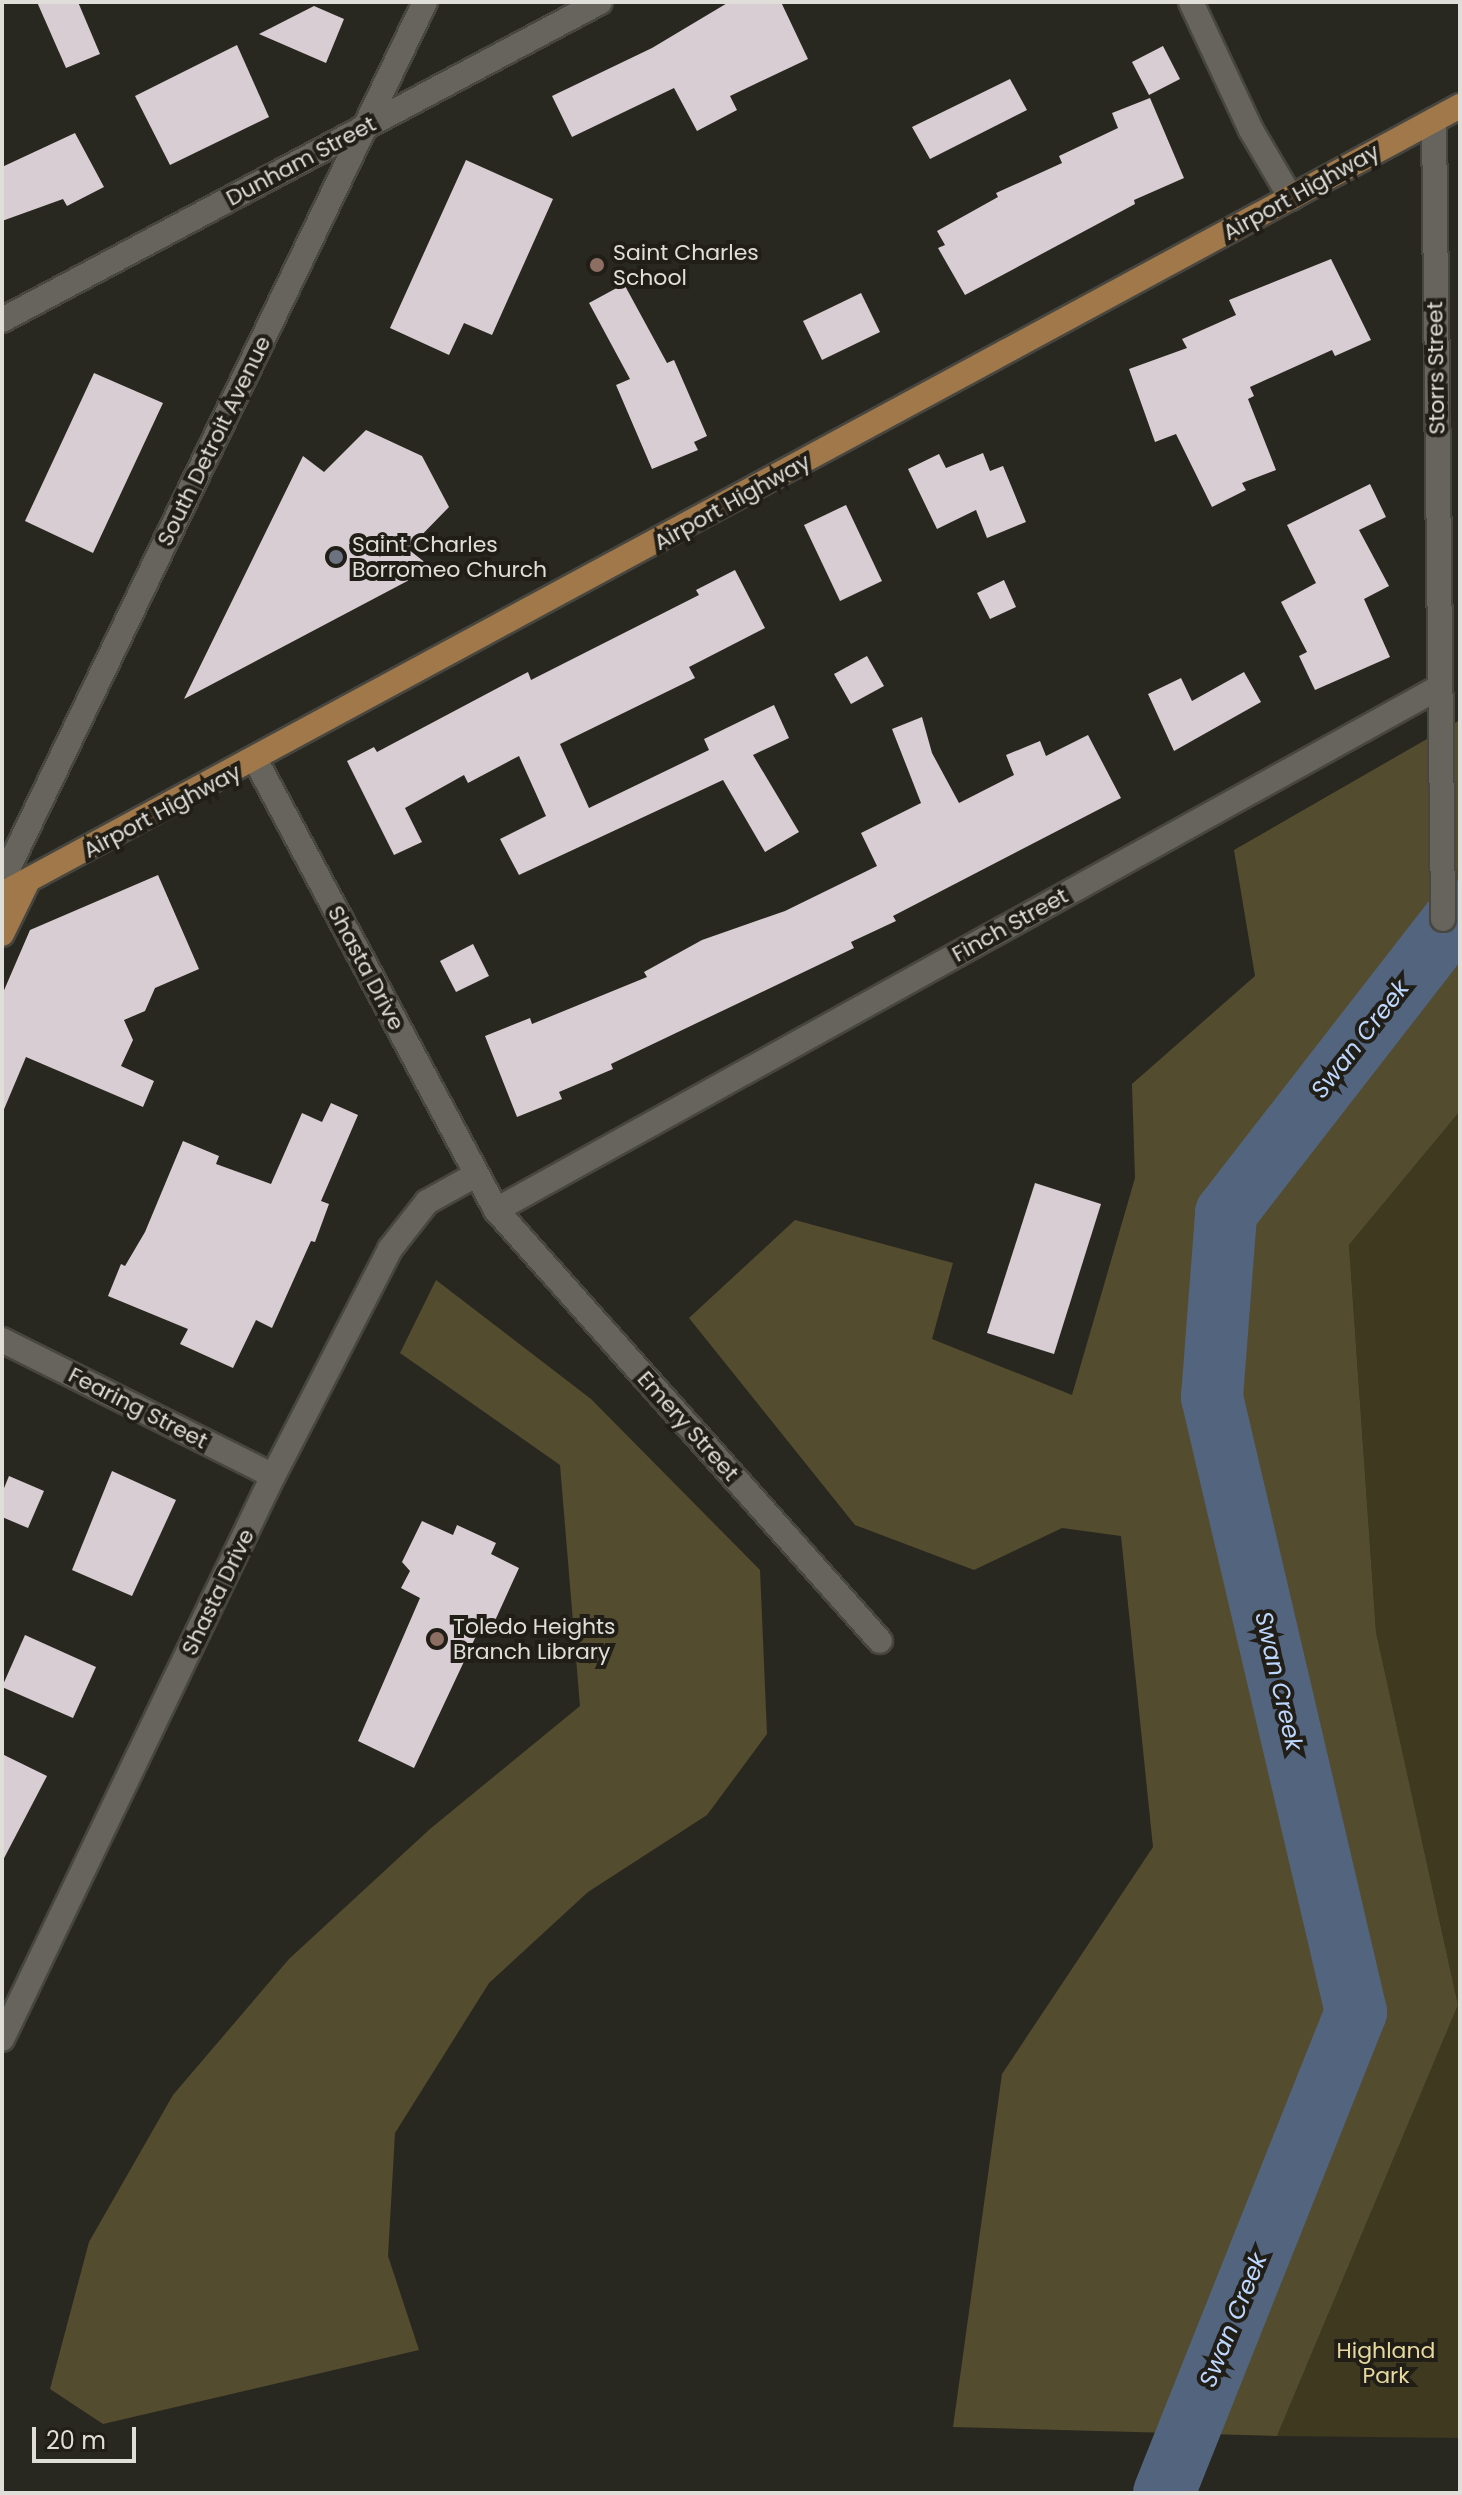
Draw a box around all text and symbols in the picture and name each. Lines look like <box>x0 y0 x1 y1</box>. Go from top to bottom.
street label: Dunham Street <box>222 110 380 212</box>
street label: Airport Highway <box>1218 138 1384 246</box>
place label: Saint Charles School <box>613 239 759 290</box>
marker: Saint Charles School <box>588 256 606 274</box>
street label: Storrs Street <box>1422 301 1450 435</box>
street label: South Detroit Avenue <box>152 332 276 550</box>
street label: Airport Highway <box>649 448 815 556</box>
place label: Saint Charles Borromeo Church <box>352 531 547 582</box>
marker: Saint Charles Borromeo Church <box>327 548 345 566</box>
street label: Airport Highway <box>79 758 245 864</box>
street label: Finch Street <box>947 882 1073 968</box>
street label: Shasta Drive <box>322 901 410 1035</box>
water label: Swan Creek <box>1305 974 1415 1104</box>
street label: Fearing Street <box>64 1362 212 1454</box>
street label: Emery Street <box>632 1366 744 1486</box>
street label: Shasta Drive <box>176 1525 260 1659</box>
water label: Swan Creek <box>1249 1609 1309 1753</box>
place label: Toledo Heights Branch Library <box>453 1613 616 1664</box>
marker: Toledo Heights Branch Library <box>428 1630 446 1648</box>
water label: Swan Creek <box>1193 2249 1273 2391</box>
park label: Highland Park <box>1337 2337 1435 2388</box>
scale bar <box>36 2411 140 2461</box>
text: 20 m <box>46 2424 106 2457</box>

